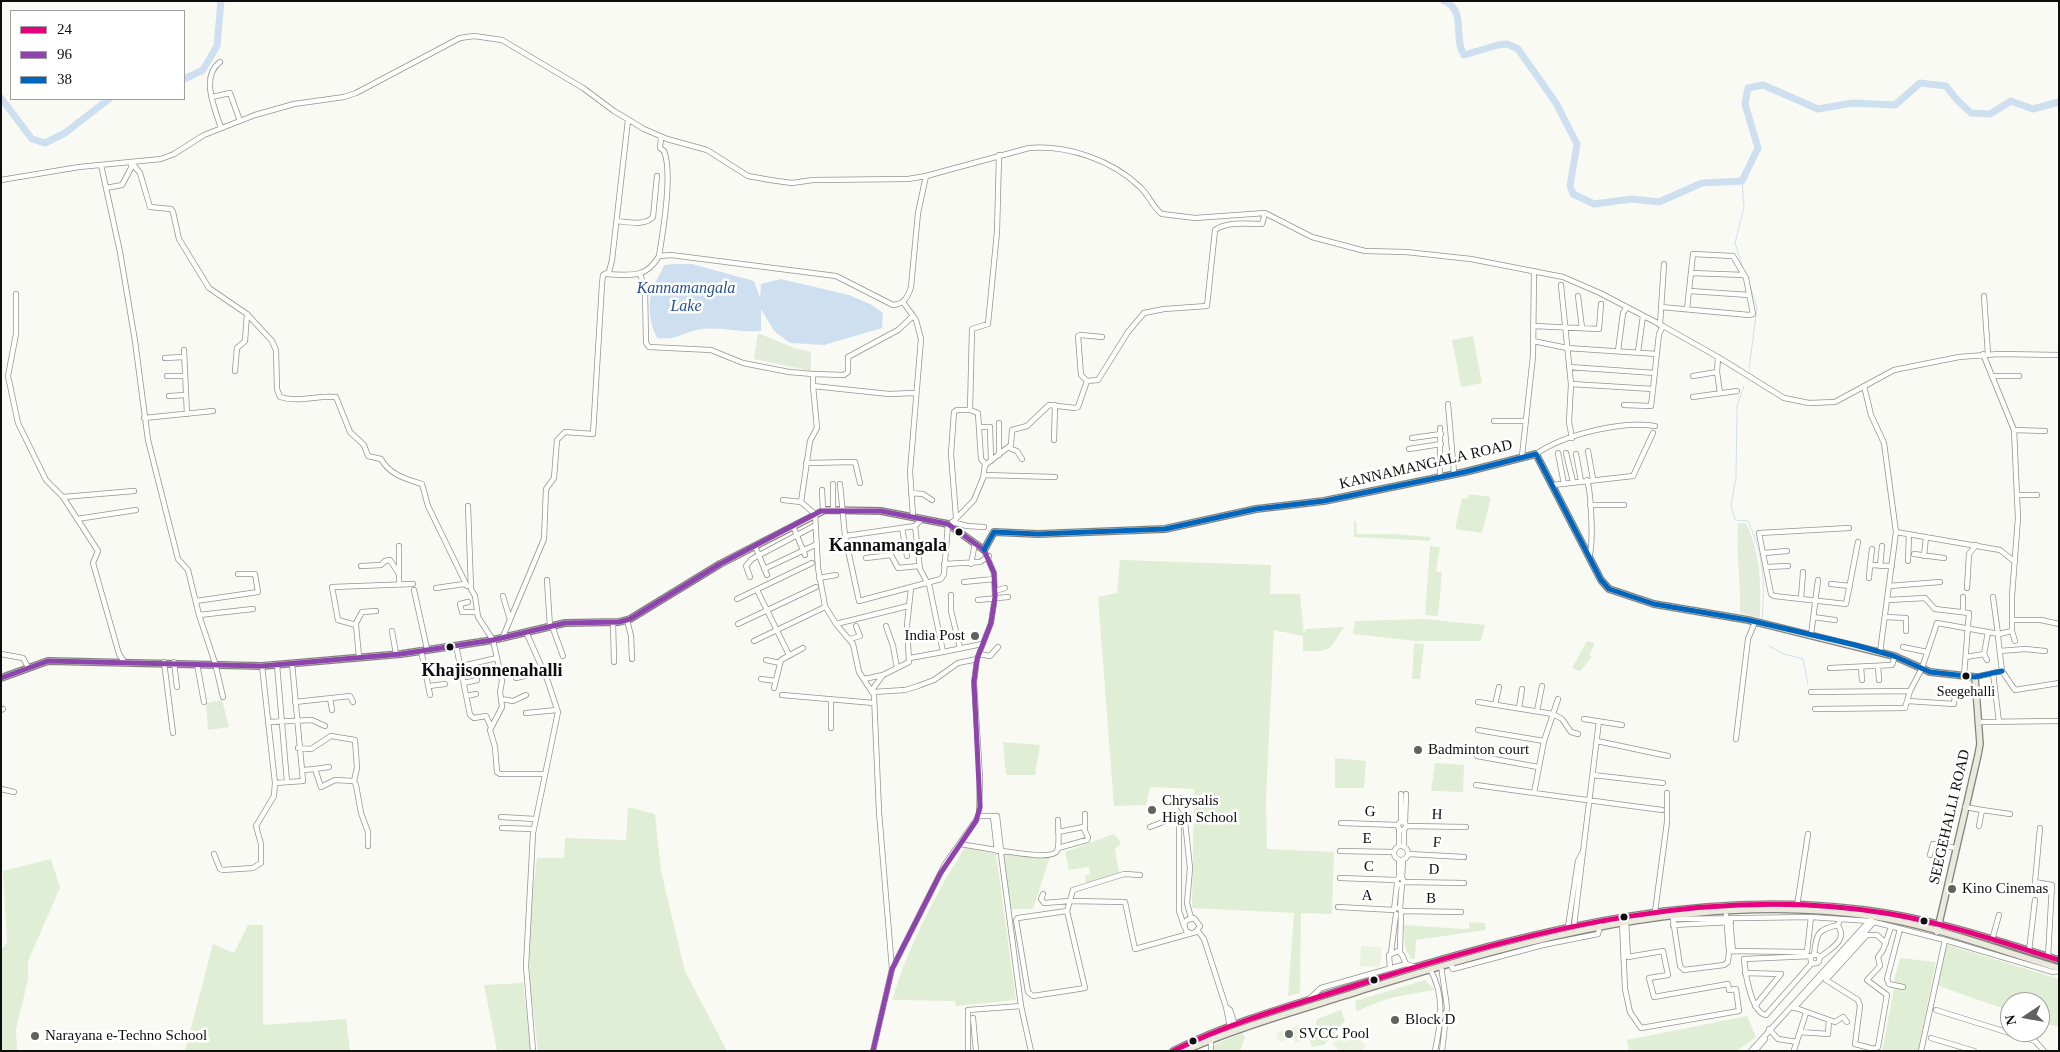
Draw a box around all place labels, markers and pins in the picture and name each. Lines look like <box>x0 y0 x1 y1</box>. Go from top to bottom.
unlabelled marker <box>954 527 964 537</box>
place label: India Post <box>905 627 965 645</box>
marker: India Post <box>969 630 981 642</box>
unlabelled marker <box>445 642 455 652</box>
marker: Seegehalli <box>1961 671 1971 681</box>
place label: Seegehalli <box>1937 684 1995 700</box>
place label: Badminton court <box>1428 741 1529 759</box>
marker: Badminton court <box>1412 744 1424 756</box>
place label: Chrysalis High School <box>1162 792 1237 827</box>
marker: Chrysalis High School <box>1146 804 1158 816</box>
place label: Kino Cinemas <box>1962 880 2048 898</box>
marker: Kino Cinemas <box>1946 883 1958 895</box>
unlabelled marker <box>1619 912 1629 922</box>
unlabelled marker <box>1919 916 1929 926</box>
unlabelled marker <box>1369 975 1379 985</box>
place label: Block D <box>1405 1011 1455 1029</box>
marker: Block D <box>1389 1014 1401 1026</box>
place label: SVCC Pool <box>1299 1025 1369 1043</box>
place label: Narayana e-Techno School <box>45 1027 207 1045</box>
marker: SVCC Pool <box>1283 1028 1295 1040</box>
marker: Narayana e-Techno School <box>29 1030 41 1042</box>
unlabelled marker <box>1188 1036 1198 1046</box>

